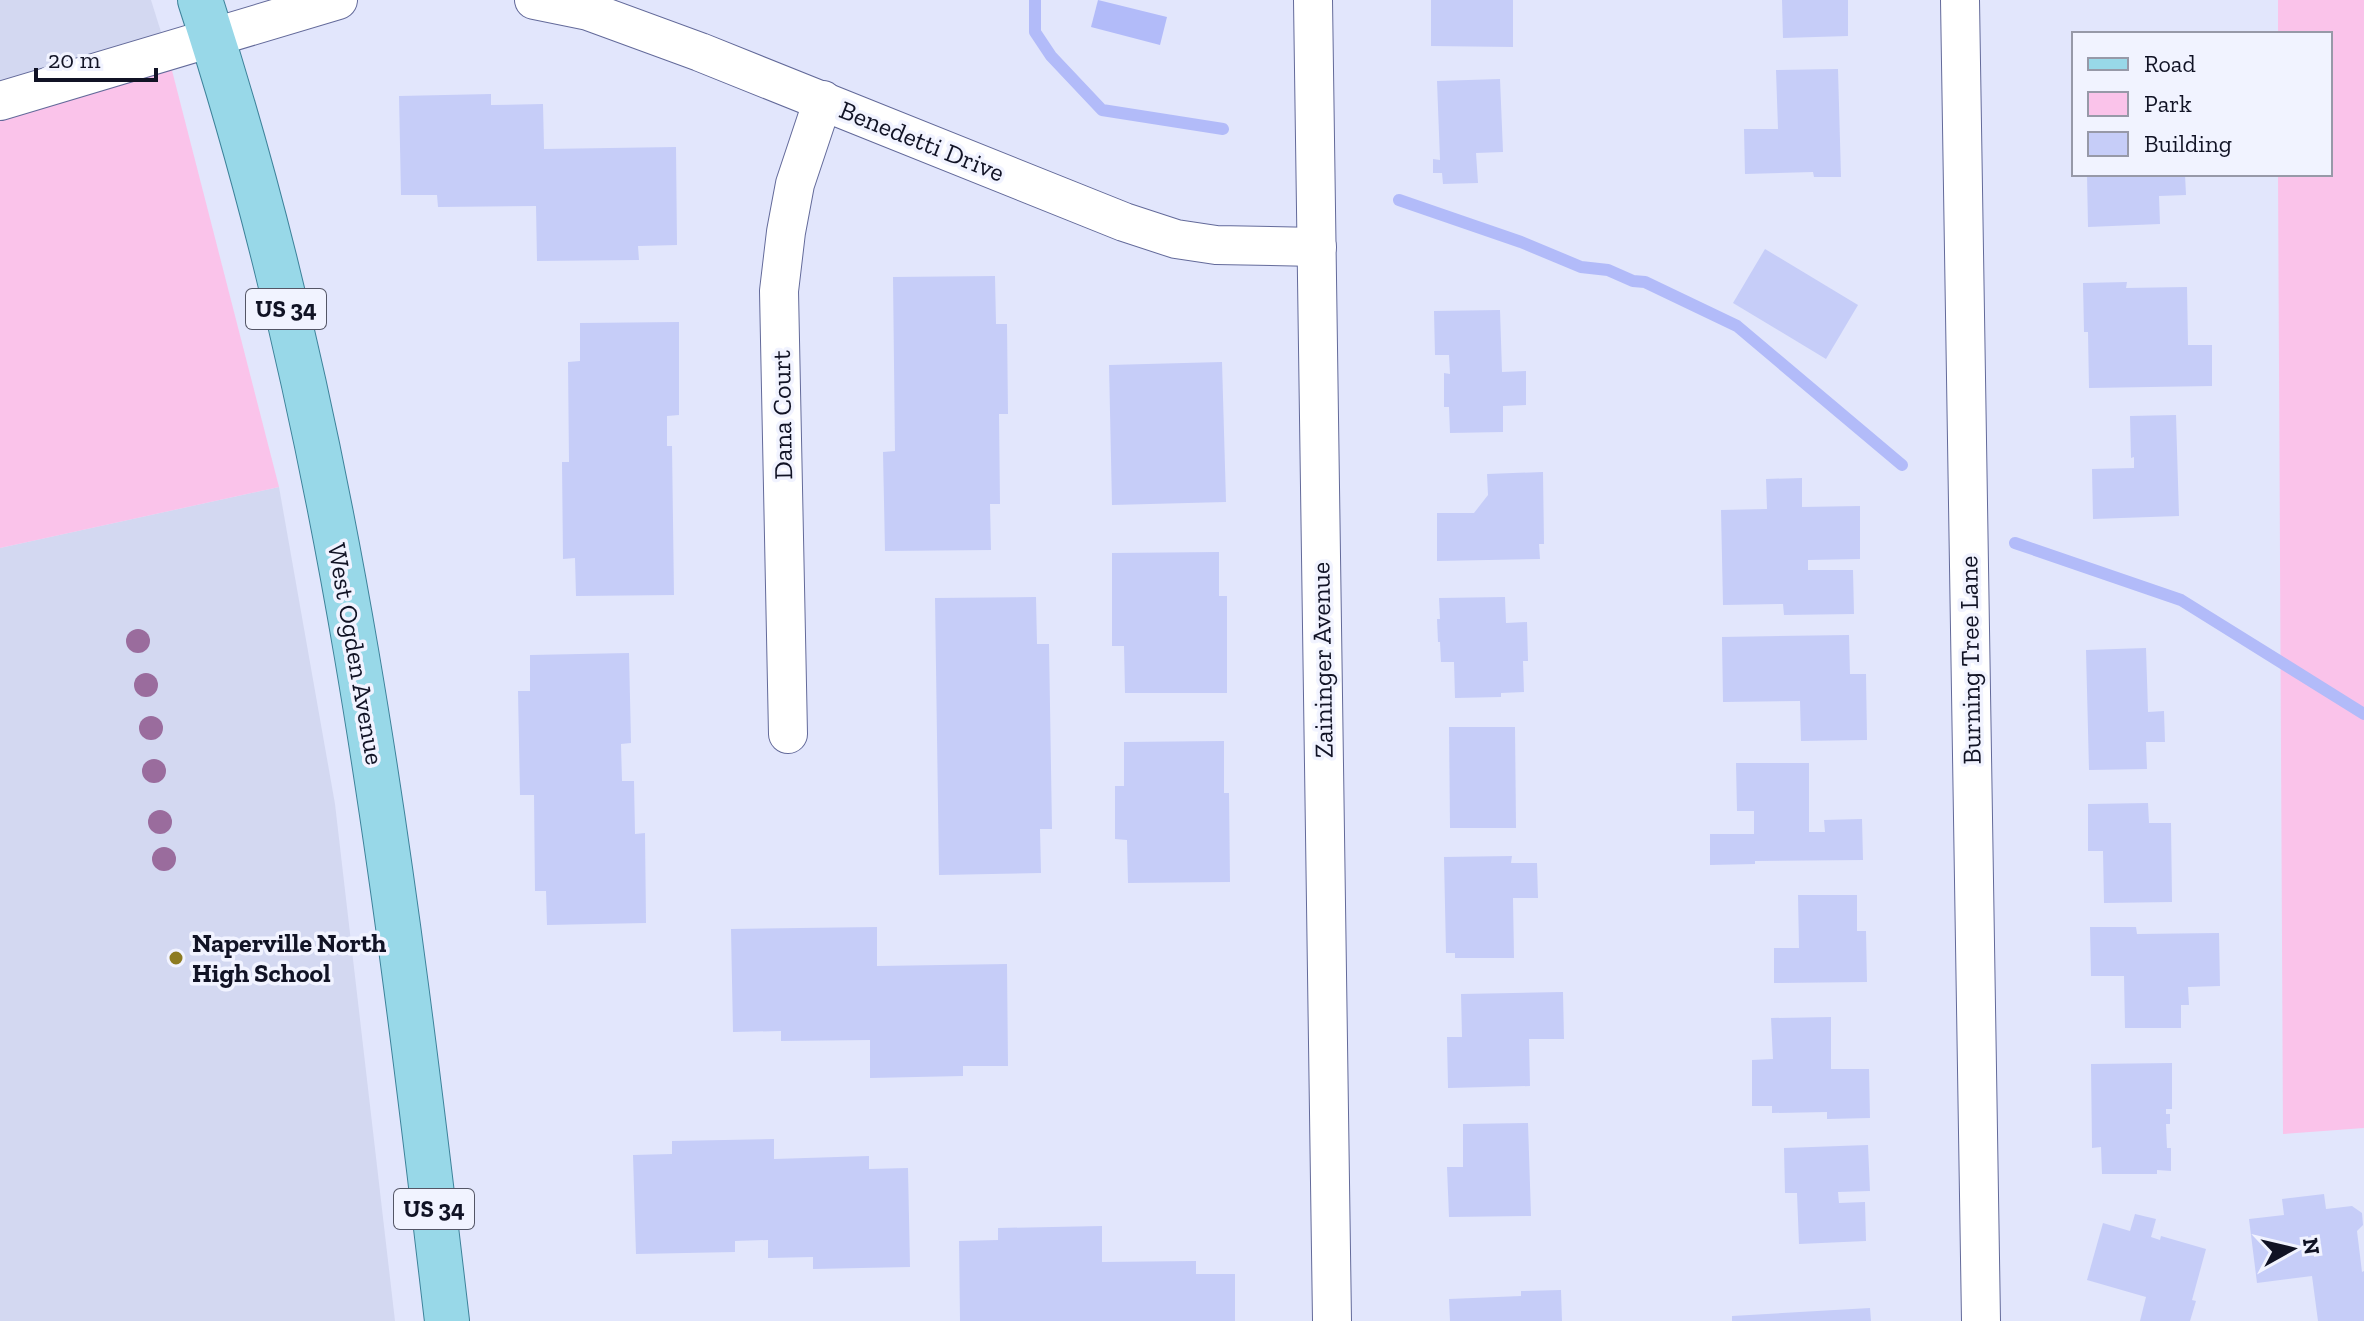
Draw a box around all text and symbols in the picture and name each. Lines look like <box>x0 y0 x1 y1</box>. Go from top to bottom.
scale bar <box>36 32 156 82</box>
legend <box>2072 32 2332 176</box>
text: 20 m <box>48 45 101 74</box>
text: Road <box>2144 49 2196 78</box>
text: Park <box>2144 89 2192 118</box>
street label: Benedetti Drive <box>835 93 1009 189</box>
text: Building <box>2144 129 2232 158</box>
road number: US 34 <box>246 289 326 329</box>
street label: Dana Court <box>765 350 799 480</box>
street label: West Ogden Avenue <box>321 541 391 767</box>
street label: Burning Tree Lane <box>1952 555 1988 765</box>
street label: Zaininger Avenue <box>1304 562 1340 758</box>
place label: Naperville North High School <box>192 927 386 989</box>
marker: Naperville North High School <box>167 949 185 967</box>
road number: US 34 <box>394 1189 474 1229</box>
north arrow <box>2252 1209 2332 1289</box>
text: N <box>2297 1236 2326 1257</box>

